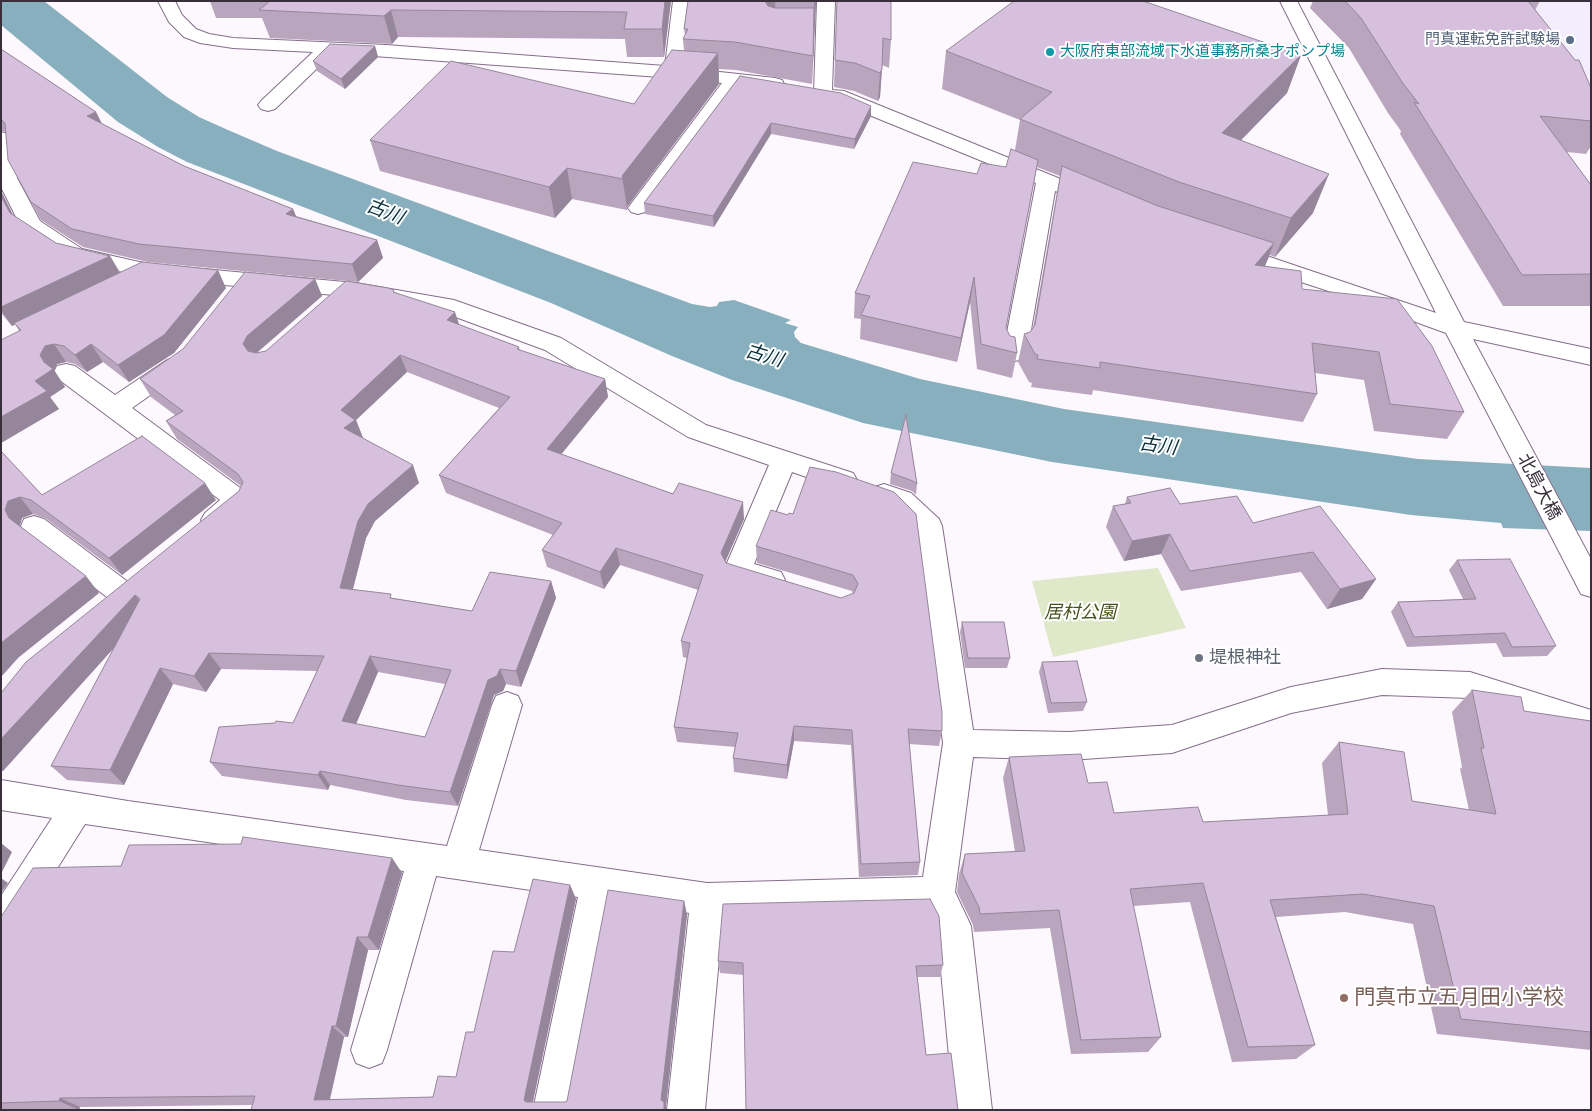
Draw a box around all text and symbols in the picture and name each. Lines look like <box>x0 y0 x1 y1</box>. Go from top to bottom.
place label: 門真運転免許試験場 <box>1425 31 1560 49</box>
marker: 門真運転免許試験場 <box>1564 34 1576 46</box>
place label: 大阪府東部流域下水道事務所桑才ポンプ場 <box>1060 43 1345 61</box>
marker: 大阪府東部流域下水道事務所桑才ポンプ場 <box>1044 46 1056 58</box>
water label: 古川 <box>363 195 407 229</box>
water label: 古川 <box>742 340 786 372</box>
water label: 古川 <box>1138 432 1178 460</box>
street label: 北島大橋 <box>1513 450 1565 524</box>
park label: 居村公園 <box>1044 602 1116 624</box>
place label: 堤根神社 <box>1209 647 1281 669</box>
marker: 堤根神社 <box>1193 652 1205 664</box>
place label: 門真市立五月田小学校 <box>1354 985 1564 1011</box>
marker: 門真市立五月田小学校 <box>1338 992 1350 1004</box>

